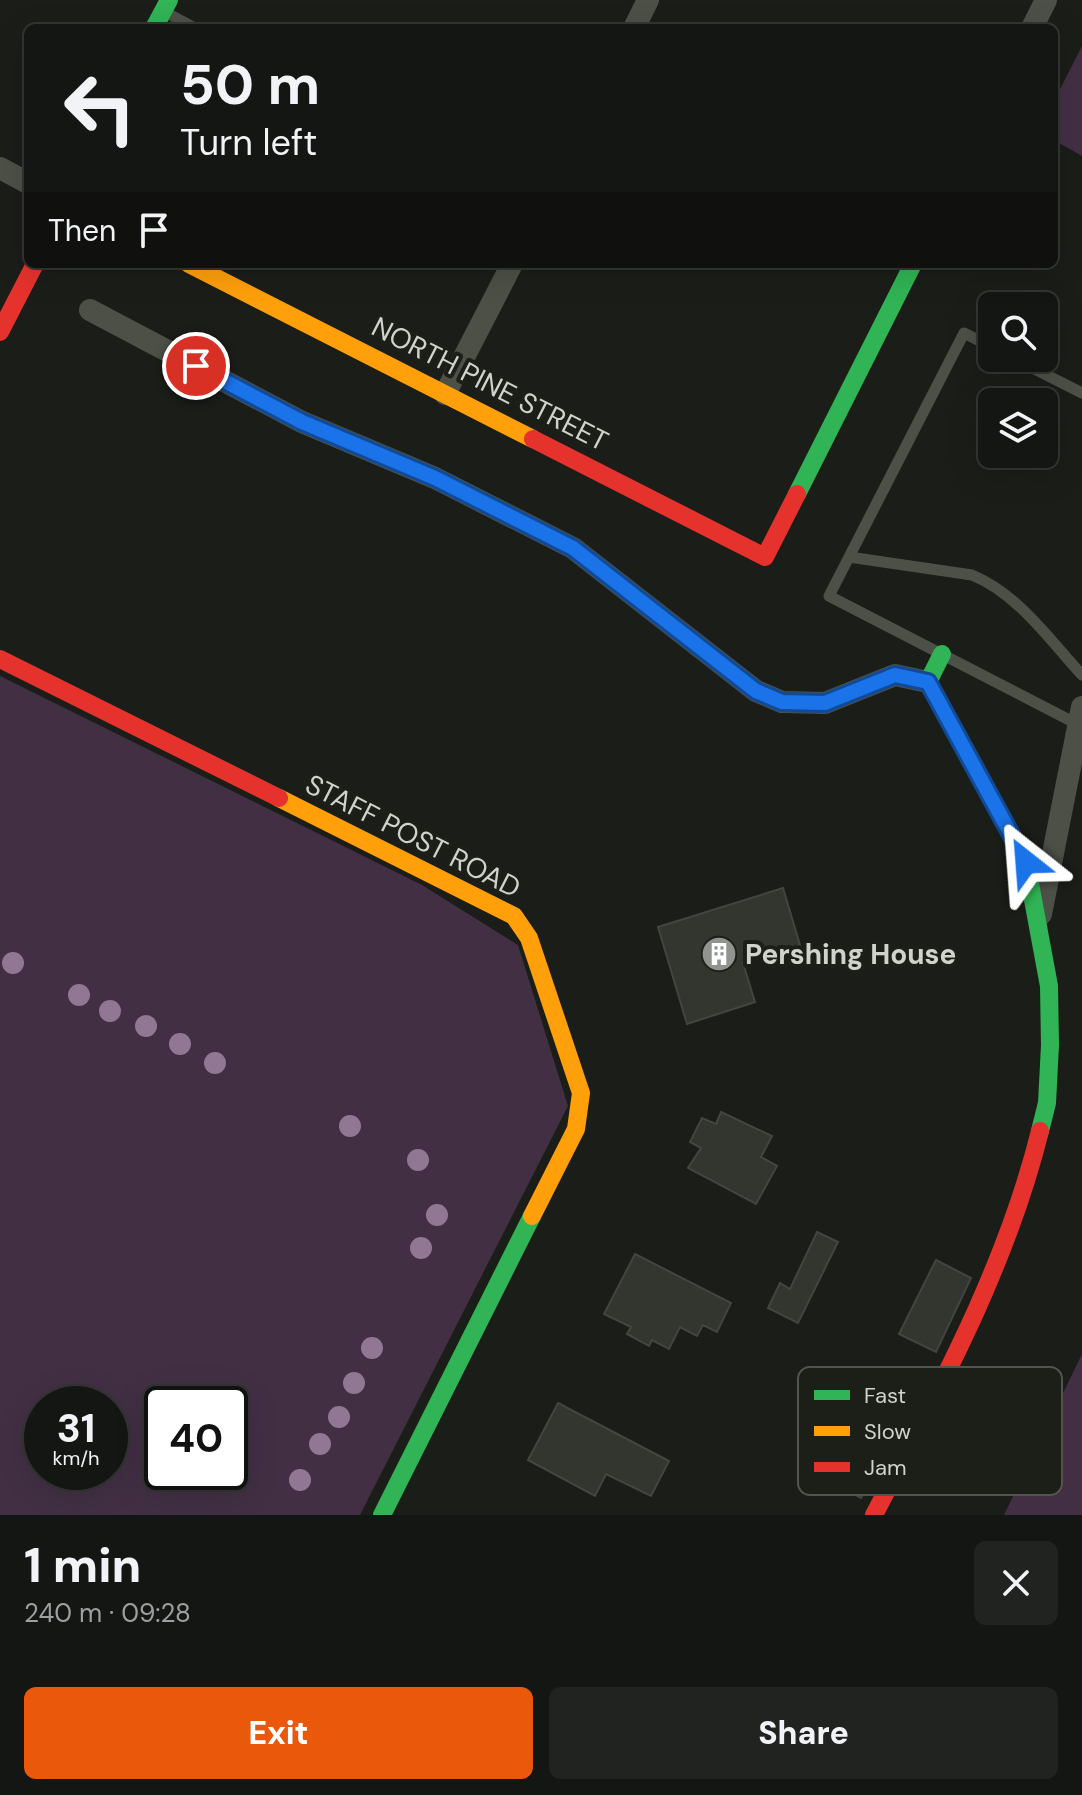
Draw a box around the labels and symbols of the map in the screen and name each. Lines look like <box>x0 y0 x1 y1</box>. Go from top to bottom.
street label: NORTH PINE STREET <box>365 308 615 460</box>
pin <box>162 332 230 400</box>
street label: STAFF POST ROAD <box>299 766 527 906</box>
position arrow <box>984 820 1068 904</box>
building icon: Pershing House <box>700 935 738 973</box>
place label: Pershing House <box>745 936 956 973</box>
legend <box>798 1367 1062 1495</box>
text: Fast <box>864 1381 906 1410</box>
speed limit sign: 40 <box>144 1386 248 1490</box>
text: Slow <box>864 1417 911 1446</box>
text: Jam <box>864 1453 907 1482</box>

